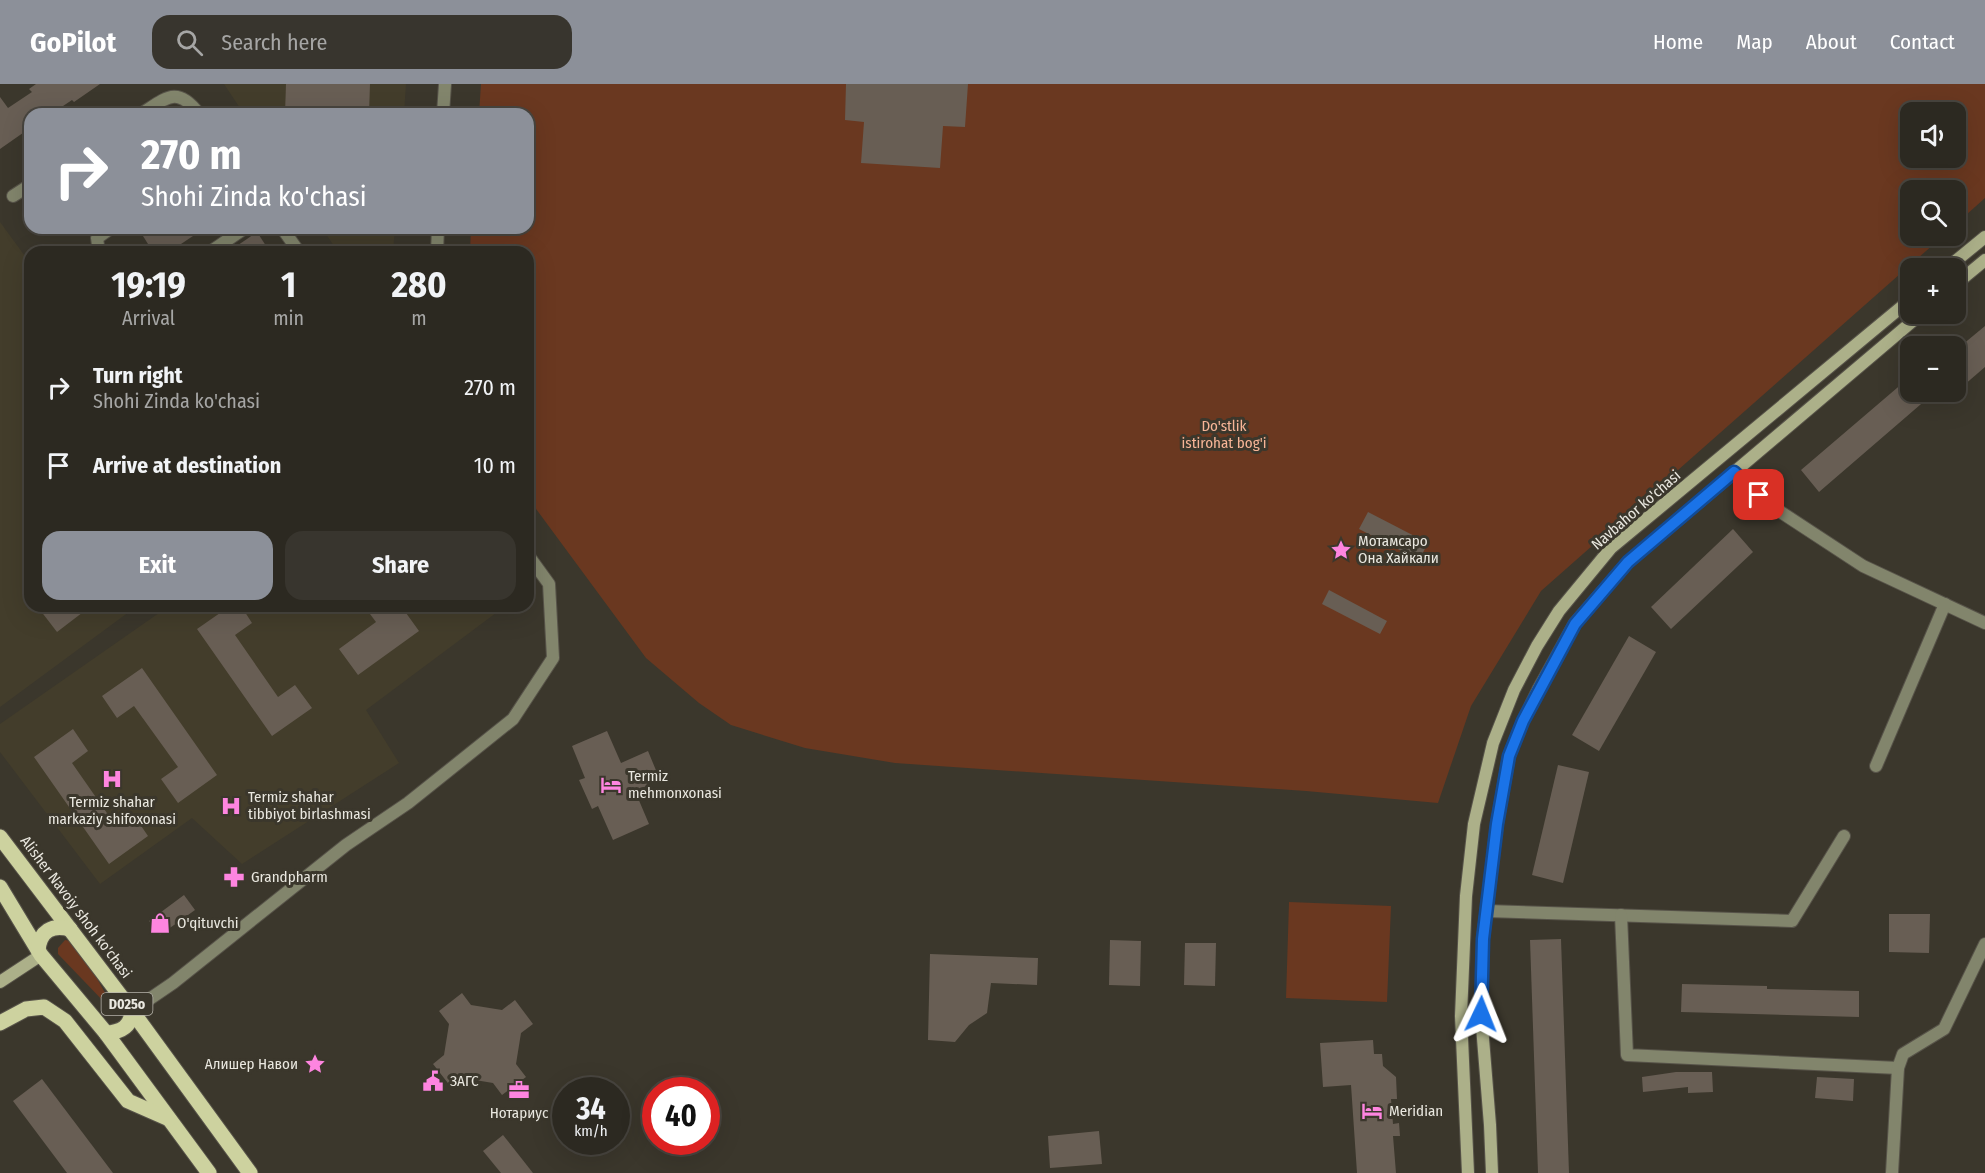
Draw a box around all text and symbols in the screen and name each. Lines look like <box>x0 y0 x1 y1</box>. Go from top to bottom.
search box <box>152 15 572 69</box>
text: GoPilot <box>30 26 116 59</box>
icon: search <box>173 26 206 59</box>
text: Search here <box>221 29 327 56</box>
text: Home <box>1653 29 1703 55</box>
text: Map <box>1736 29 1773 55</box>
text: About <box>1806 29 1857 55</box>
text: Contact <box>1890 29 1955 55</box>
map controls <box>1900 102 1966 402</box>
button: sound <box>1900 102 1966 168</box>
text: 270 m <box>141 130 241 180</box>
icon: right <box>42 132 120 210</box>
button: search <box>1900 180 1966 246</box>
text: Shohi Zinda ko'chasi <box>141 181 367 213</box>
button: + <box>1900 258 1966 324</box>
text: 19:19 <box>111 263 186 307</box>
text: 1 <box>281 263 296 307</box>
text: 280 <box>391 263 447 307</box>
text: Arrival <box>122 306 175 330</box>
text: min <box>273 306 304 330</box>
text: m <box>411 306 427 330</box>
button: − <box>1900 336 1966 402</box>
text: Turn right <box>93 362 182 389</box>
icon: right <box>42 371 75 404</box>
text: 270 m <box>464 374 516 401</box>
text: Shohi Zinda ko'chasi <box>93 389 260 413</box>
park label: Do'stlik istirohat bog'i <box>1182 417 1267 452</box>
icon: arrive <box>42 449 75 482</box>
text: Arrive at destination <box>93 452 281 479</box>
text: 10 m <box>474 452 516 479</box>
street label: Navbahor ko'chasi <box>1588 467 1684 553</box>
pin <box>1733 469 1784 520</box>
icon: arrive <box>1742 478 1775 511</box>
button: Exit <box>42 531 273 600</box>
button: Share <box>285 531 516 600</box>
place label: Мотамсаро Она Хайкали <box>1358 532 1439 567</box>
place icon: Мотамсаро Она Хайкали <box>1329 538 1353 562</box>
hospital icon: Termiz shahar markaziy shifoxonasi <box>100 767 124 791</box>
place label: Termiz mehmonxonasi <box>628 767 722 802</box>
hotel icon: Termiz mehmonxonasi <box>599 773 623 797</box>
place label: Termiz shahar tibbiyot birlashmasi <box>248 788 371 823</box>
place label: Termiz shahar markaziy shifoxonasi <box>48 793 176 828</box>
hospital icon: Termiz shahar tibbiyot birlashmasi <box>219 794 243 818</box>
street label: Alisher Navoiy shoh ko'chasi <box>17 832 135 982</box>
pharmacy icon: Grandpharm <box>222 865 246 889</box>
place label: Grandpharm <box>251 868 328 886</box>
shop icon: O'qituvchi <box>148 911 172 935</box>
place label: O'qituvchi <box>177 914 239 932</box>
position arrow <box>1449 982 1513 1046</box>
road number: D025o <box>102 993 152 1015</box>
place icon: Алишер Навои <box>303 1052 327 1076</box>
place label: Алишер Навои <box>205 1055 298 1073</box>
public building icon: ЗАГС <box>421 1069 445 1093</box>
place label: ЗАГС <box>450 1072 479 1090</box>
speed limit sign: 40 <box>642 1077 720 1155</box>
office icon: Нотариус <box>507 1078 531 1102</box>
text: 34 <box>576 1091 606 1127</box>
hotel icon: Meridian <box>1360 1099 1384 1123</box>
place label: Meridian <box>1389 1102 1443 1120</box>
place label: Нотариус <box>490 1104 549 1122</box>
text: km/h <box>574 1122 608 1140</box>

